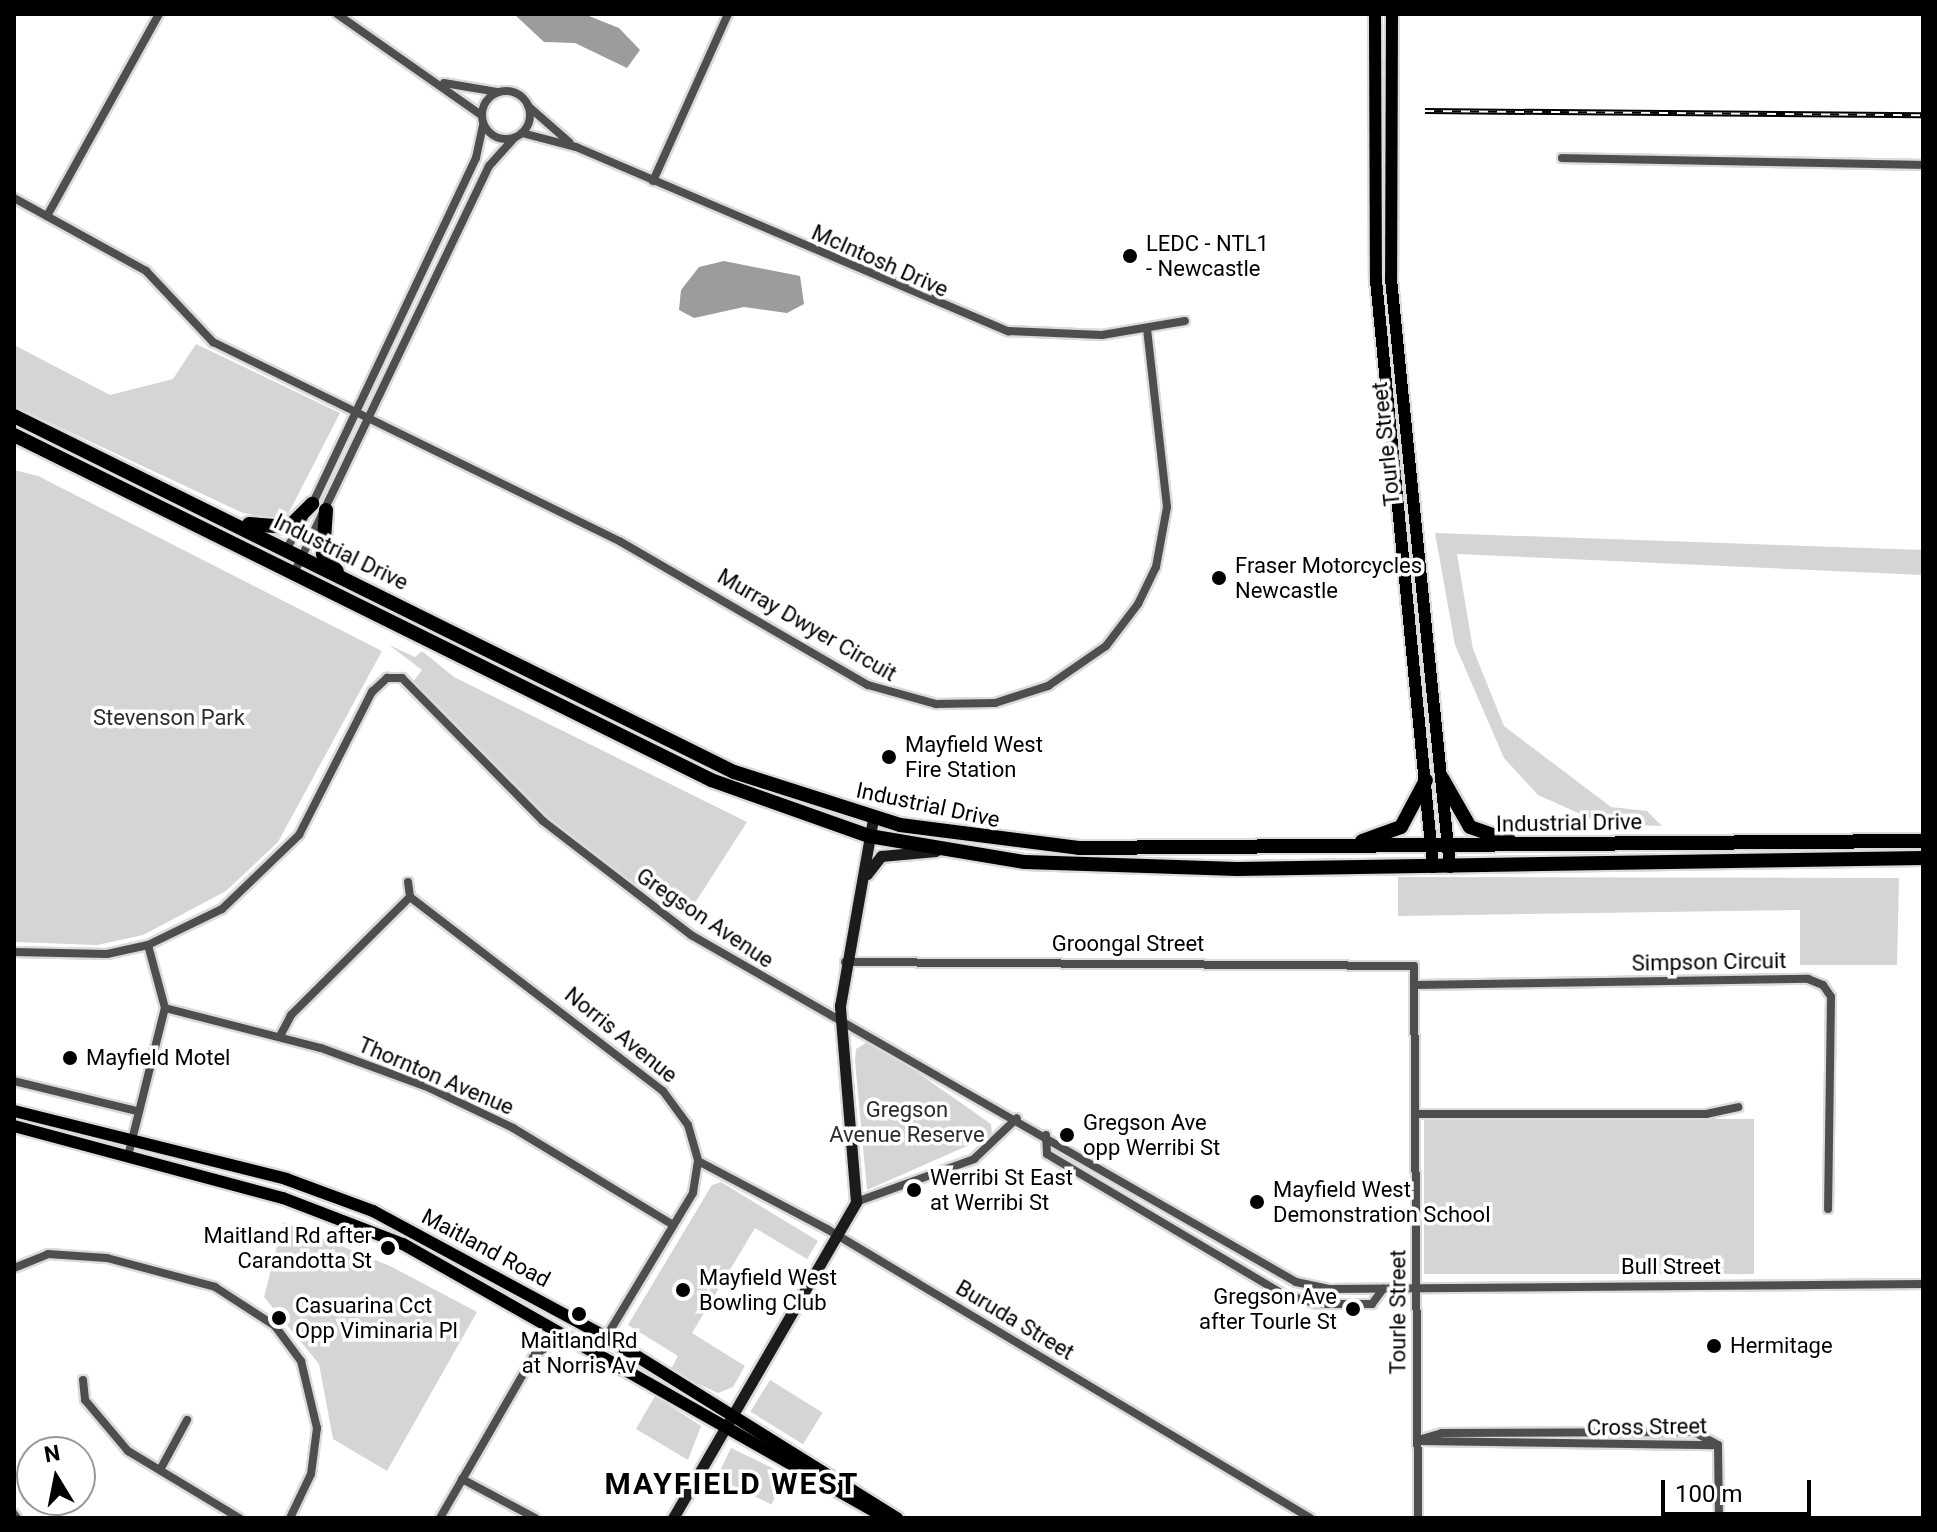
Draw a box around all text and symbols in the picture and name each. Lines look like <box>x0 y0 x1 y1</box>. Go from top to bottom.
street label: McIntosh Drive <box>808 219 952 303</box>
place label: LEDC - NTL1 - Newcastle <box>1146 230 1269 282</box>
marker: LEDC - NTL1 - Newcastle <box>1121 247 1139 265</box>
street label: Tourle Street <box>1366 381 1406 507</box>
street label: Industrial Drive <box>270 508 412 596</box>
place label: Fraser Motorcycles Newcastle <box>1235 552 1422 604</box>
street label: Murray Dwyer Circuit <box>713 563 901 687</box>
marker: Fraser Motorcycles Newcastle <box>1210 569 1228 587</box>
park label: Stevenson Park <box>93 705 245 731</box>
place label: Mayfield West Fire Station <box>905 731 1043 782</box>
marker: Mayfield West Fire Station <box>880 748 898 766</box>
street label: Industrial Drive <box>854 777 1002 833</box>
street label: Industrial Drive <box>1496 809 1642 837</box>
street label: Gregson Avenue <box>631 862 779 974</box>
street label: Groongal Street <box>1052 931 1204 957</box>
street label: Simpson Circuit <box>1631 947 1787 977</box>
street label: Norris Avenue <box>559 982 683 1088</box>
street label: Thornton Avenue <box>354 1031 518 1121</box>
place label: Mayfield Motel <box>86 1045 230 1071</box>
marker: Mayfield Motel <box>61 1049 79 1067</box>
park label: Gregson Avenue Reserve <box>829 1096 985 1148</box>
place label: Gregson Ave opp Werribi St <box>1083 1109 1220 1160</box>
marker: Gregson Ave opp Werribi St <box>1058 1126 1076 1144</box>
place label: Werribi St East at Werribi St <box>930 1164 1073 1216</box>
place label: Mayfield West Demonstration School <box>1273 1176 1490 1228</box>
marker: Werribi St East at Werribi St <box>905 1181 923 1199</box>
marker: Mayfield West Demonstration School <box>1248 1193 1266 1211</box>
street label: Maitland Road <box>417 1203 555 1293</box>
place label: Maitland Rd after Carandotta St <box>204 1222 372 1274</box>
marker: Maitland Rd after Carandotta St <box>379 1239 397 1257</box>
street label: Tourle Street <box>1385 1250 1411 1374</box>
street label: Bull Street <box>1621 1254 1721 1280</box>
place label: Mayfield West Bowling Club <box>699 1264 837 1316</box>
street label: Buruda Street <box>951 1274 1079 1366</box>
marker: Mayfield West Bowling Club <box>674 1281 692 1299</box>
place label: Gregson Ave after Tourle St <box>1199 1283 1337 1334</box>
place label: Casuarina Cct Opp Viminaria Pl <box>295 1292 458 1344</box>
marker: Gregson Ave after Tourle St <box>1344 1300 1362 1318</box>
marker: Maitland Rd at Norris Av <box>570 1305 588 1323</box>
marker: Casuarina Cct Opp Viminaria Pl <box>270 1309 288 1327</box>
place label: Maitland Rd at Norris Av <box>520 1327 638 1378</box>
place label: Hermitage <box>1730 1333 1833 1359</box>
marker: Hermitage <box>1705 1337 1723 1355</box>
street label: Cross Street <box>1587 1413 1707 1441</box>
north arrow <box>16 1436 96 1516</box>
text: N <box>42 1440 62 1468</box>
scale bar <box>1665 1464 1815 1514</box>
district label: MAYFIELD WEST <box>605 1466 859 1502</box>
text: 100 m <box>1675 1480 1742 1508</box>

